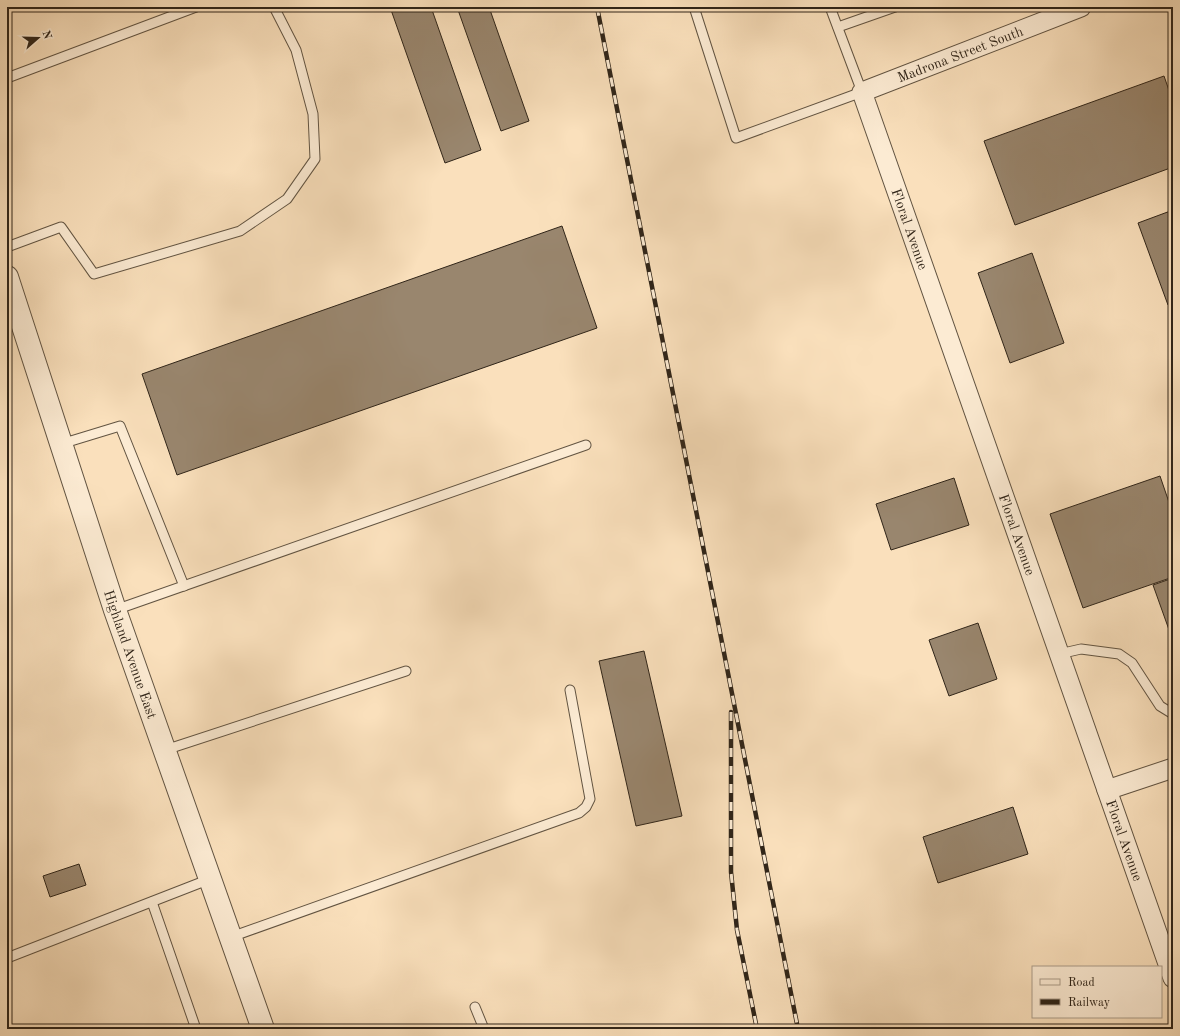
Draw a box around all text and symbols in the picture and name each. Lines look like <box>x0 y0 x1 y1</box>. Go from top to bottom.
north arrow <box>18 18 58 58</box>
street label: Madrona Street South <box>895 24 1026 85</box>
text: N <box>39 29 53 41</box>
street label: Floral Avenue <box>888 187 930 272</box>
street label: Floral Avenue <box>996 492 1037 577</box>
street label: Highland Avenue East <box>101 588 159 721</box>
street label: Floral Avenue <box>1103 798 1144 883</box>
legend <box>1032 966 1162 1018</box>
text: Road <box>1068 977 1095 989</box>
text: Railway <box>1068 997 1111 1009</box>

